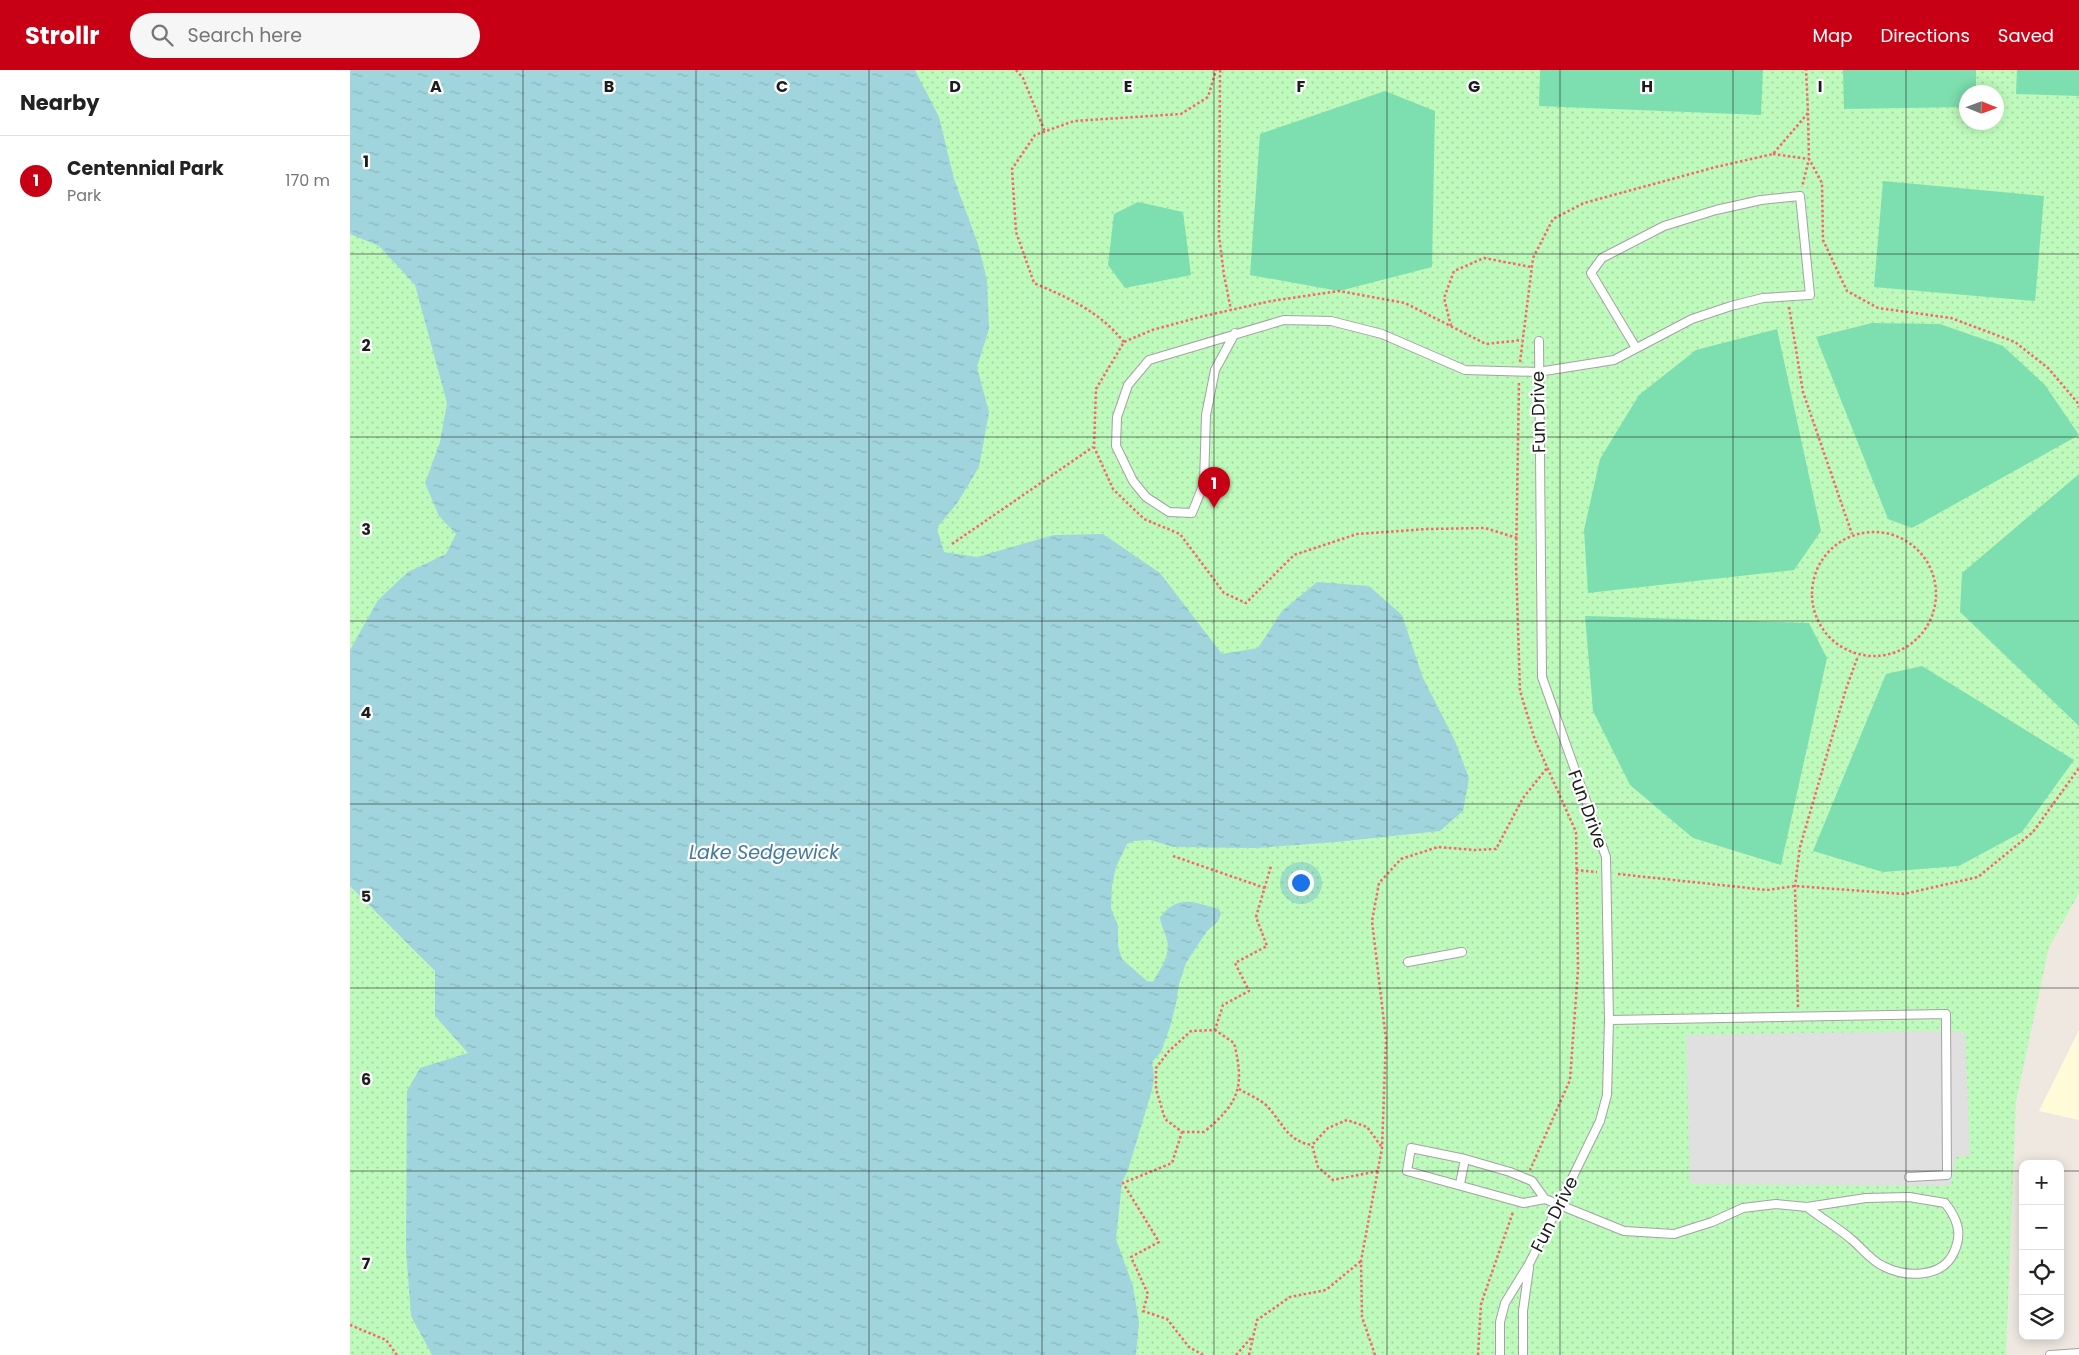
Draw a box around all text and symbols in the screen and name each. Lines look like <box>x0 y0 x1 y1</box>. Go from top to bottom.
search box <box>130 13 480 58</box>
text: Strollr <box>25 19 100 52</box>
icon: search <box>148 21 176 49</box>
text: Search here <box>188 22 302 49</box>
text: Map <box>1813 23 1852 48</box>
text: Directions <box>1880 23 1970 48</box>
text: Saved <box>1998 23 2054 48</box>
text: A <box>430 75 442 98</box>
text: B <box>604 75 614 98</box>
text: C <box>776 75 788 98</box>
text: D <box>949 75 961 98</box>
text: E <box>1124 75 1132 98</box>
text: F <box>1297 75 1306 98</box>
text: G <box>1468 75 1480 98</box>
text: H <box>1641 75 1653 98</box>
text: I <box>1818 75 1822 98</box>
north arrow <box>1959 85 2004 130</box>
text: Nearby <box>20 88 100 117</box>
text: 1 <box>363 150 369 173</box>
text: Centennial Park <box>67 155 224 182</box>
text: 1 <box>33 169 39 192</box>
text: 170 m <box>285 169 330 192</box>
text: Park <box>67 184 101 207</box>
text: 2 <box>361 334 371 357</box>
street label: Fun Drive <box>1525 371 1551 453</box>
pin: 1 <box>1198 467 1230 508</box>
text: 3 <box>361 518 371 541</box>
text: 4 <box>361 701 372 724</box>
street label: Fun Drive <box>1562 766 1614 852</box>
water label: Lake Sedgewick <box>689 839 840 866</box>
your location <box>1288 870 1314 896</box>
text: 5 <box>361 885 371 908</box>
text: 6 <box>361 1068 371 1091</box>
map controls <box>2019 1160 2064 1340</box>
button: + <box>2019 1160 2064 1205</box>
street label: Fun Drive <box>1524 1172 1584 1256</box>
button: − <box>2019 1205 2064 1250</box>
button: locate <box>2019 1250 2064 1295</box>
text: 7 <box>362 1252 371 1275</box>
button: layers <box>2019 1295 2064 1340</box>

